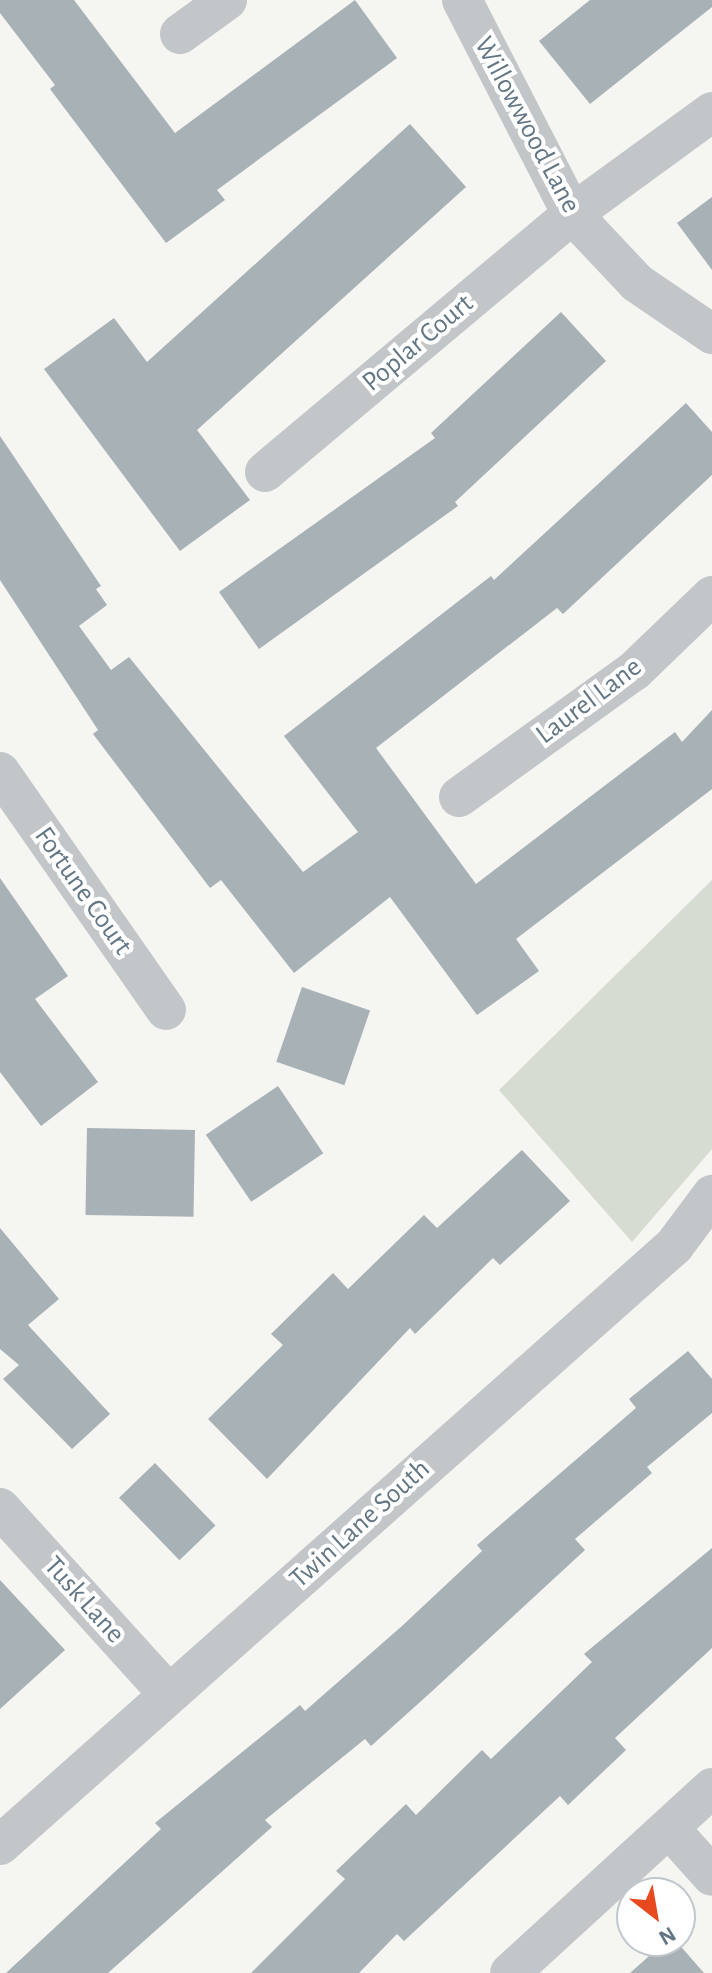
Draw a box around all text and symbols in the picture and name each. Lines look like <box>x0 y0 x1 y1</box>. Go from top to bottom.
street label: Willowwood Lane <box>466 31 588 219</box>
street label: Poplar Court <box>356 287 480 399</box>
street label: Laurel Lane <box>529 650 649 752</box>
street label: Fortune Court <box>27 821 139 961</box>
street label: Twin Lane South <box>283 1452 437 1596</box>
street label: Tusk Lane <box>36 1550 132 1650</box>
north arrow <box>616 1877 696 1957</box>
text: N <box>655 1922 680 1949</box>

